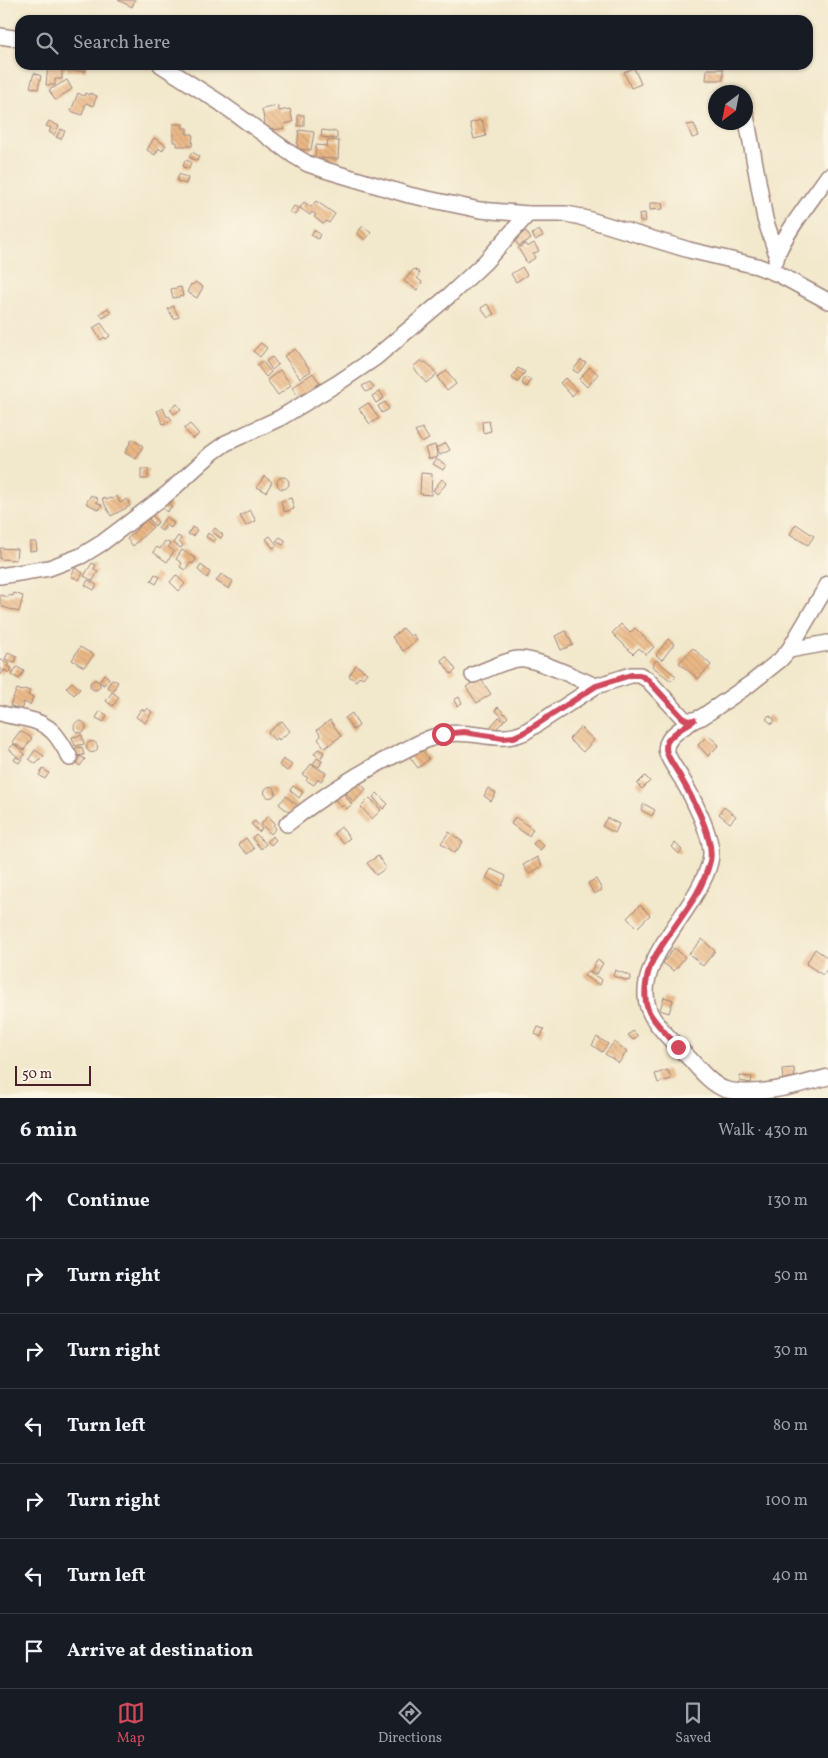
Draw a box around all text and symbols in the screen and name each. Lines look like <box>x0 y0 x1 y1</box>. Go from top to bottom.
search box <box>15 15 813 70</box>
icon: search <box>33 29 61 57</box>
text: Search here <box>73 30 170 56</box>
north arrow <box>708 85 753 130</box>
route start <box>432 723 455 746</box>
route end <box>667 1036 690 1059</box>
scale bar <box>15 1063 91 1086</box>
text: 50 m <box>22 1065 52 1084</box>
text: 6 min <box>20 1116 77 1145</box>
text: Walk · 430 m <box>718 1120 808 1142</box>
icon: ahead <box>20 1187 48 1215</box>
text: Continue <box>67 1188 150 1214</box>
text: 130 m <box>767 1190 808 1212</box>
icon: right <box>20 1262 48 1290</box>
text: Turn right <box>67 1263 160 1289</box>
text: 50 m <box>774 1265 808 1287</box>
icon: right <box>20 1337 48 1365</box>
text: Turn right <box>67 1338 160 1364</box>
text: 30 m <box>773 1340 808 1362</box>
icon: left <box>20 1412 48 1440</box>
text: Turn left <box>67 1413 146 1439</box>
text: 80 m <box>773 1415 808 1437</box>
icon: right <box>20 1487 48 1515</box>
text: Turn right <box>67 1488 160 1514</box>
text: 100 m <box>765 1490 808 1512</box>
icon: left <box>20 1562 48 1590</box>
text: Turn left <box>67 1563 146 1589</box>
text: 40 m <box>772 1565 808 1587</box>
icon: arrive <box>20 1637 48 1665</box>
text: Arrive at destination <box>67 1638 253 1664</box>
tab: Map <box>117 1699 145 1748</box>
tab: Directions <box>378 1699 442 1748</box>
tab: Saved <box>675 1699 711 1748</box>

